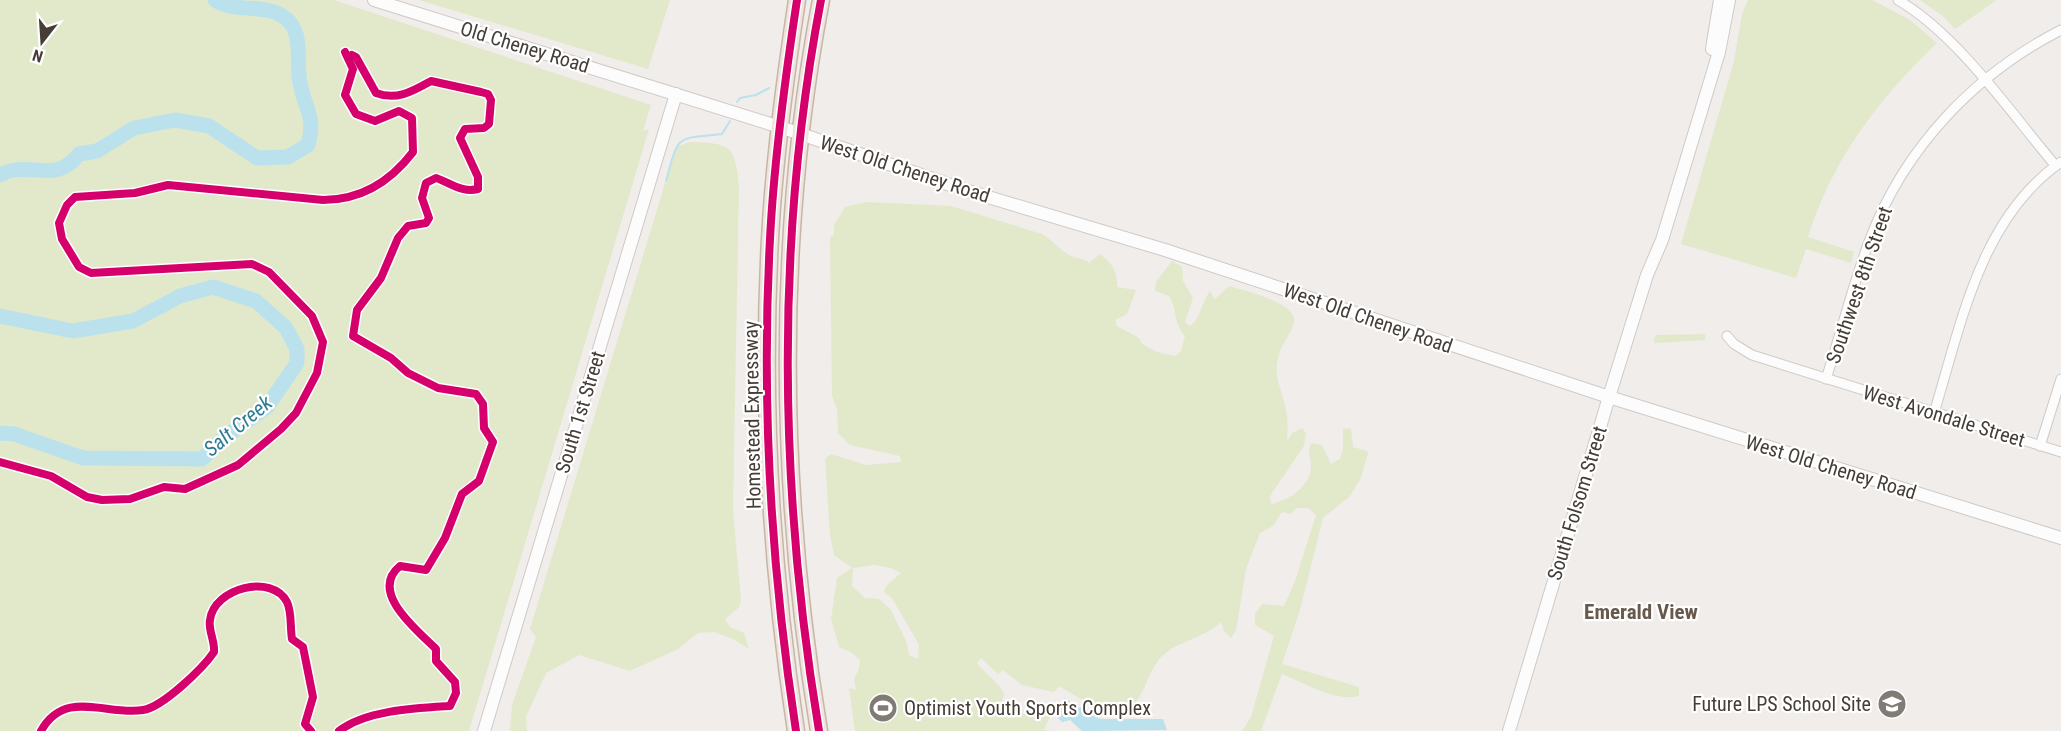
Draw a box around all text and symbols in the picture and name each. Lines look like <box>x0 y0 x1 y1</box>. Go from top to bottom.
north arrow <box>12 12 72 72</box>
street label: Old Cheney Road <box>458 16 592 78</box>
text: N <box>30 45 45 66</box>
street label: West Old Cheney Road <box>817 130 993 208</box>
street label: Southwest 8th Street <box>1821 203 1897 367</box>
street label: West Old Cheney Road <box>1280 278 1456 358</box>
street label: Homestead Expressway <box>738 321 766 509</box>
street label: South 1st Street <box>550 348 610 476</box>
street label: West Avondale Street <box>1860 380 2028 452</box>
water label: Salt Creek <box>199 390 278 461</box>
street label: South Folsom Street <box>1542 423 1612 583</box>
street label: West Old Cheney Road <box>1743 430 1919 504</box>
district label: Emerald View <box>1584 600 1698 624</box>
school or university icon: Future LPS School Site <box>1876 688 1908 720</box>
sports icon: Optimist Youth Sports Complex <box>867 692 899 724</box>
place label: Future LPS School Site <box>1692 692 1871 716</box>
place label: Optimist Youth Sports Complex <box>904 696 1151 720</box>

